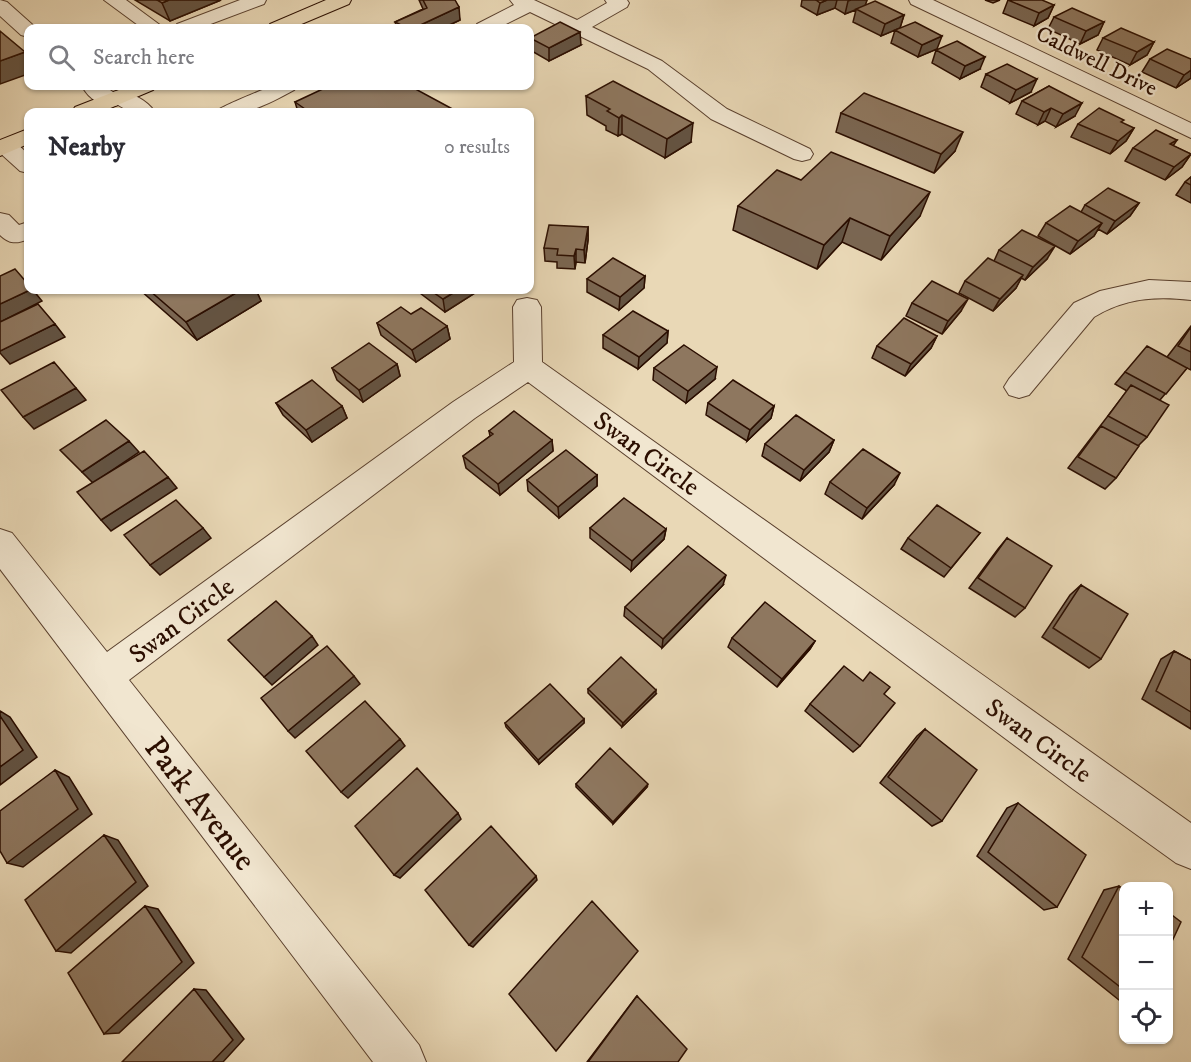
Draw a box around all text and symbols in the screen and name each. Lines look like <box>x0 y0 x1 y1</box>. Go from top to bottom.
street label: Caldwell Drive <box>1031 20 1161 102</box>
search box <box>24 24 534 90</box>
icon: search <box>45 41 78 74</box>
text: Search here <box>93 44 195 71</box>
text: Nearby <box>48 131 125 164</box>
text: 0 results <box>444 135 510 160</box>
street label: Swan Circle <box>587 405 706 504</box>
street label: Swan Circle <box>123 571 241 671</box>
street label: Swan Circle <box>979 692 1098 791</box>
street label: Park Avenue <box>135 729 264 879</box>
map controls <box>1119 882 1173 1044</box>
button: + <box>1119 882 1173 936</box>
button: − <box>1119 936 1173 990</box>
button: locate <box>1119 990 1173 1044</box>

